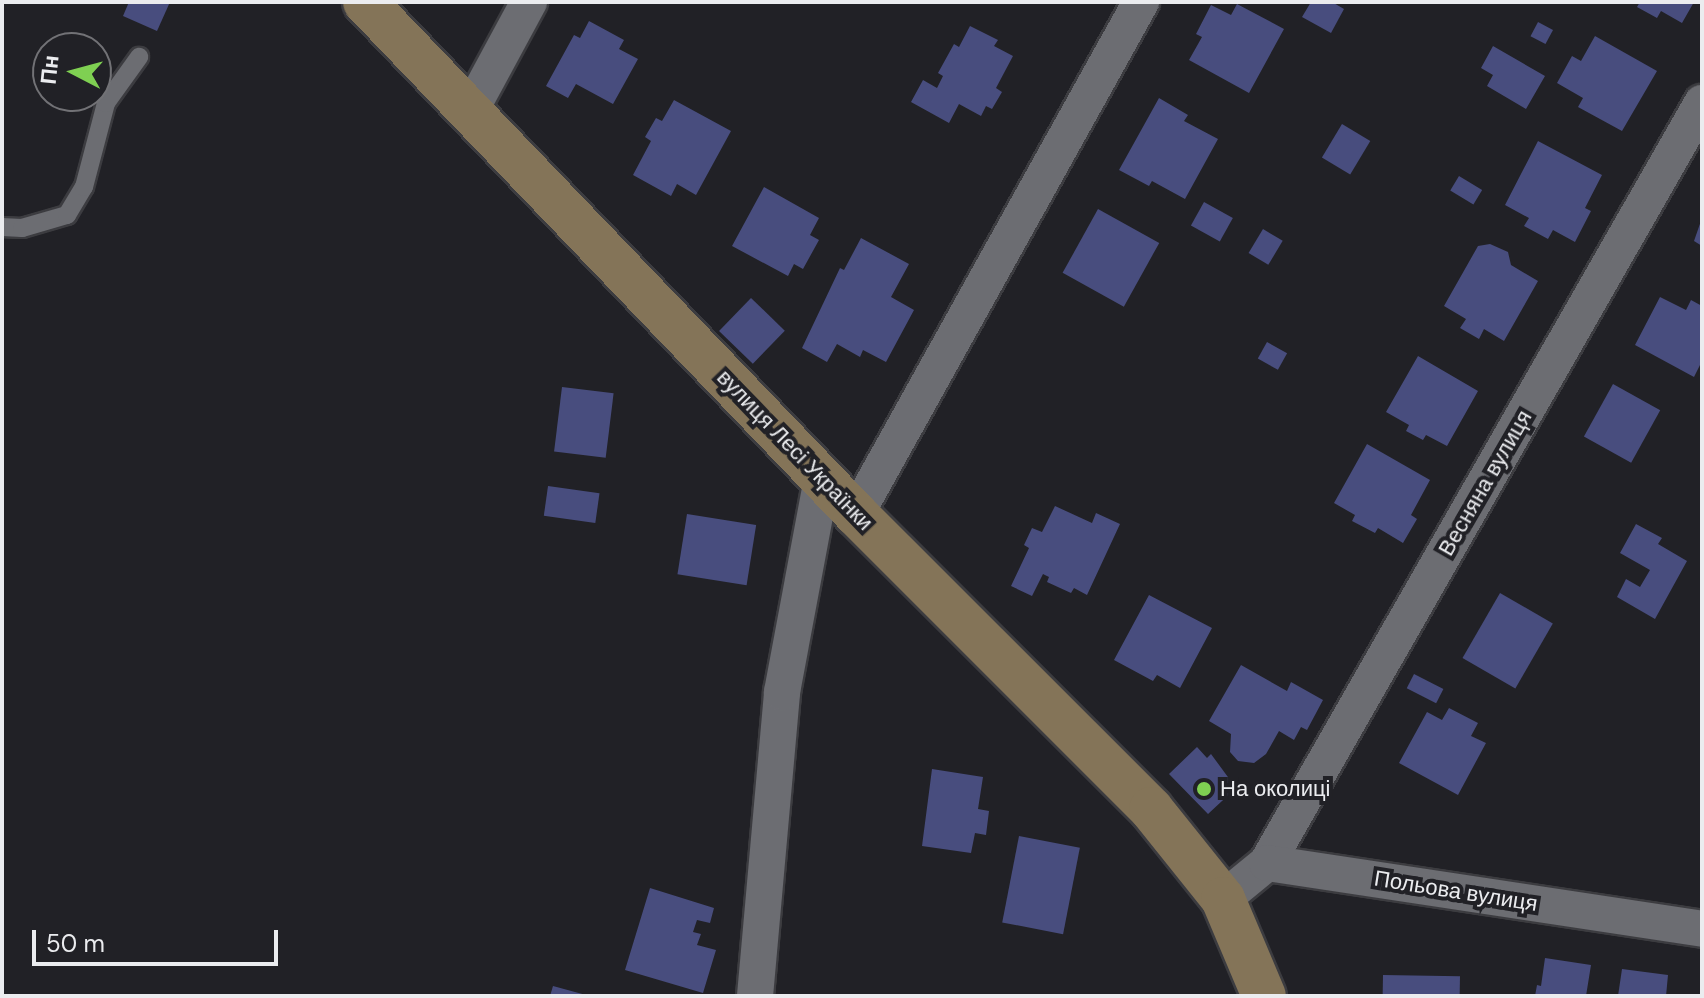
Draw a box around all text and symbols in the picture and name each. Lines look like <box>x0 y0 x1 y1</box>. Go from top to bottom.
north arrow <box>32 32 112 112</box>
text: Пн <box>34 54 66 86</box>
street label: вулиця Лесі Українки <box>712 364 878 536</box>
street label: Весняна вулиця <box>1433 406 1537 560</box>
place label: На околиці <box>1220 776 1330 802</box>
marker: На околиці <box>1195 780 1213 798</box>
street label: Польова вулиця <box>1372 865 1540 917</box>
scale bar <box>36 914 282 964</box>
text: 50 m <box>46 928 105 959</box>

